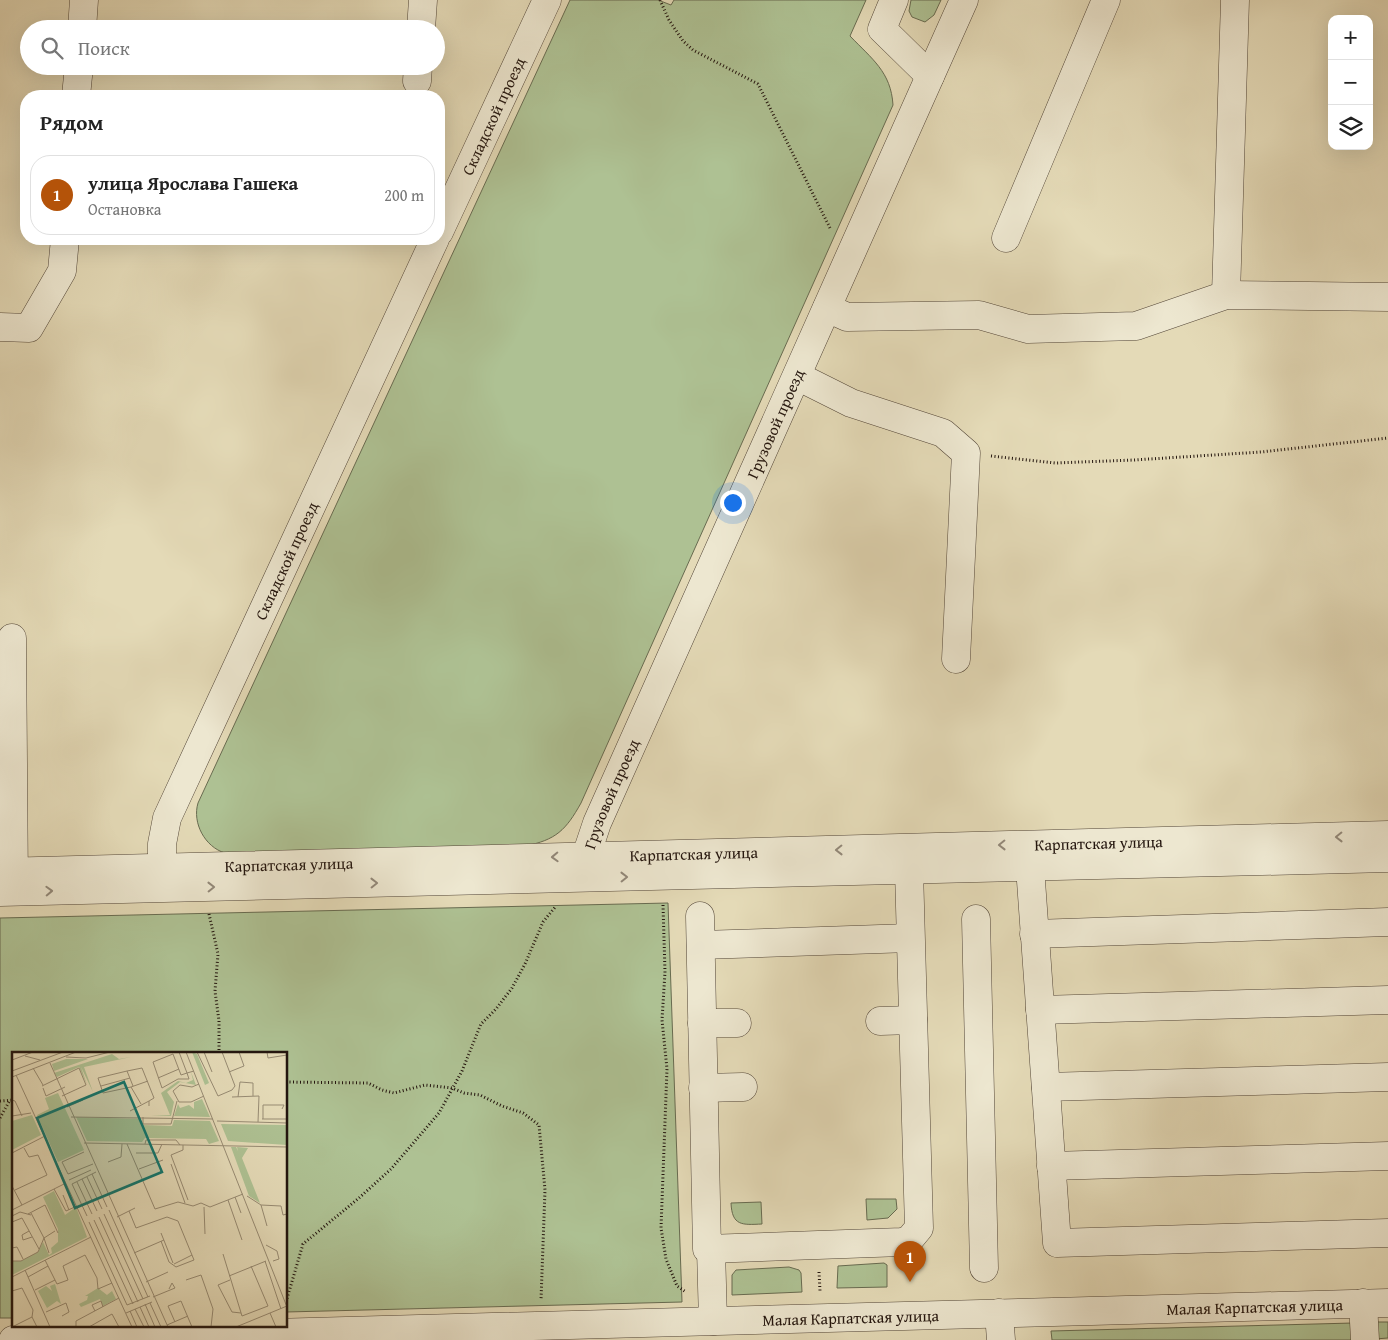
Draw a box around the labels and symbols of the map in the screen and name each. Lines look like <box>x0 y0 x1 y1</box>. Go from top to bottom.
street label: Складской проезд <box>455 53 531 179</box>
street label: Грузовой проезд <box>740 365 810 482</box>
your location <box>720 490 746 516</box>
street label: Складской проезд <box>248 497 324 624</box>
street label: Грузовой проезд <box>577 735 645 852</box>
street label: Карпатская улица <box>1034 829 1164 856</box>
one-way arrow <box>1335 831 1343 842</box>
street label: Карпатская улица <box>629 840 759 867</box>
one-way arrow <box>998 840 1006 851</box>
one-way arrow <box>835 844 843 855</box>
street label: Карпатская улица <box>224 851 354 878</box>
one-way arrow <box>550 852 558 862</box>
one-way arrow <box>620 872 628 883</box>
one-way arrow <box>370 878 378 888</box>
one-way arrow <box>207 881 215 892</box>
one-way arrow <box>45 886 53 896</box>
inset map <box>12 1052 288 1328</box>
pin: 1 <box>894 1241 926 1282</box>
street label: Малая Карпатская улица <box>1166 1292 1344 1321</box>
street label: Малая Карпатская улица <box>762 1303 940 1332</box>

